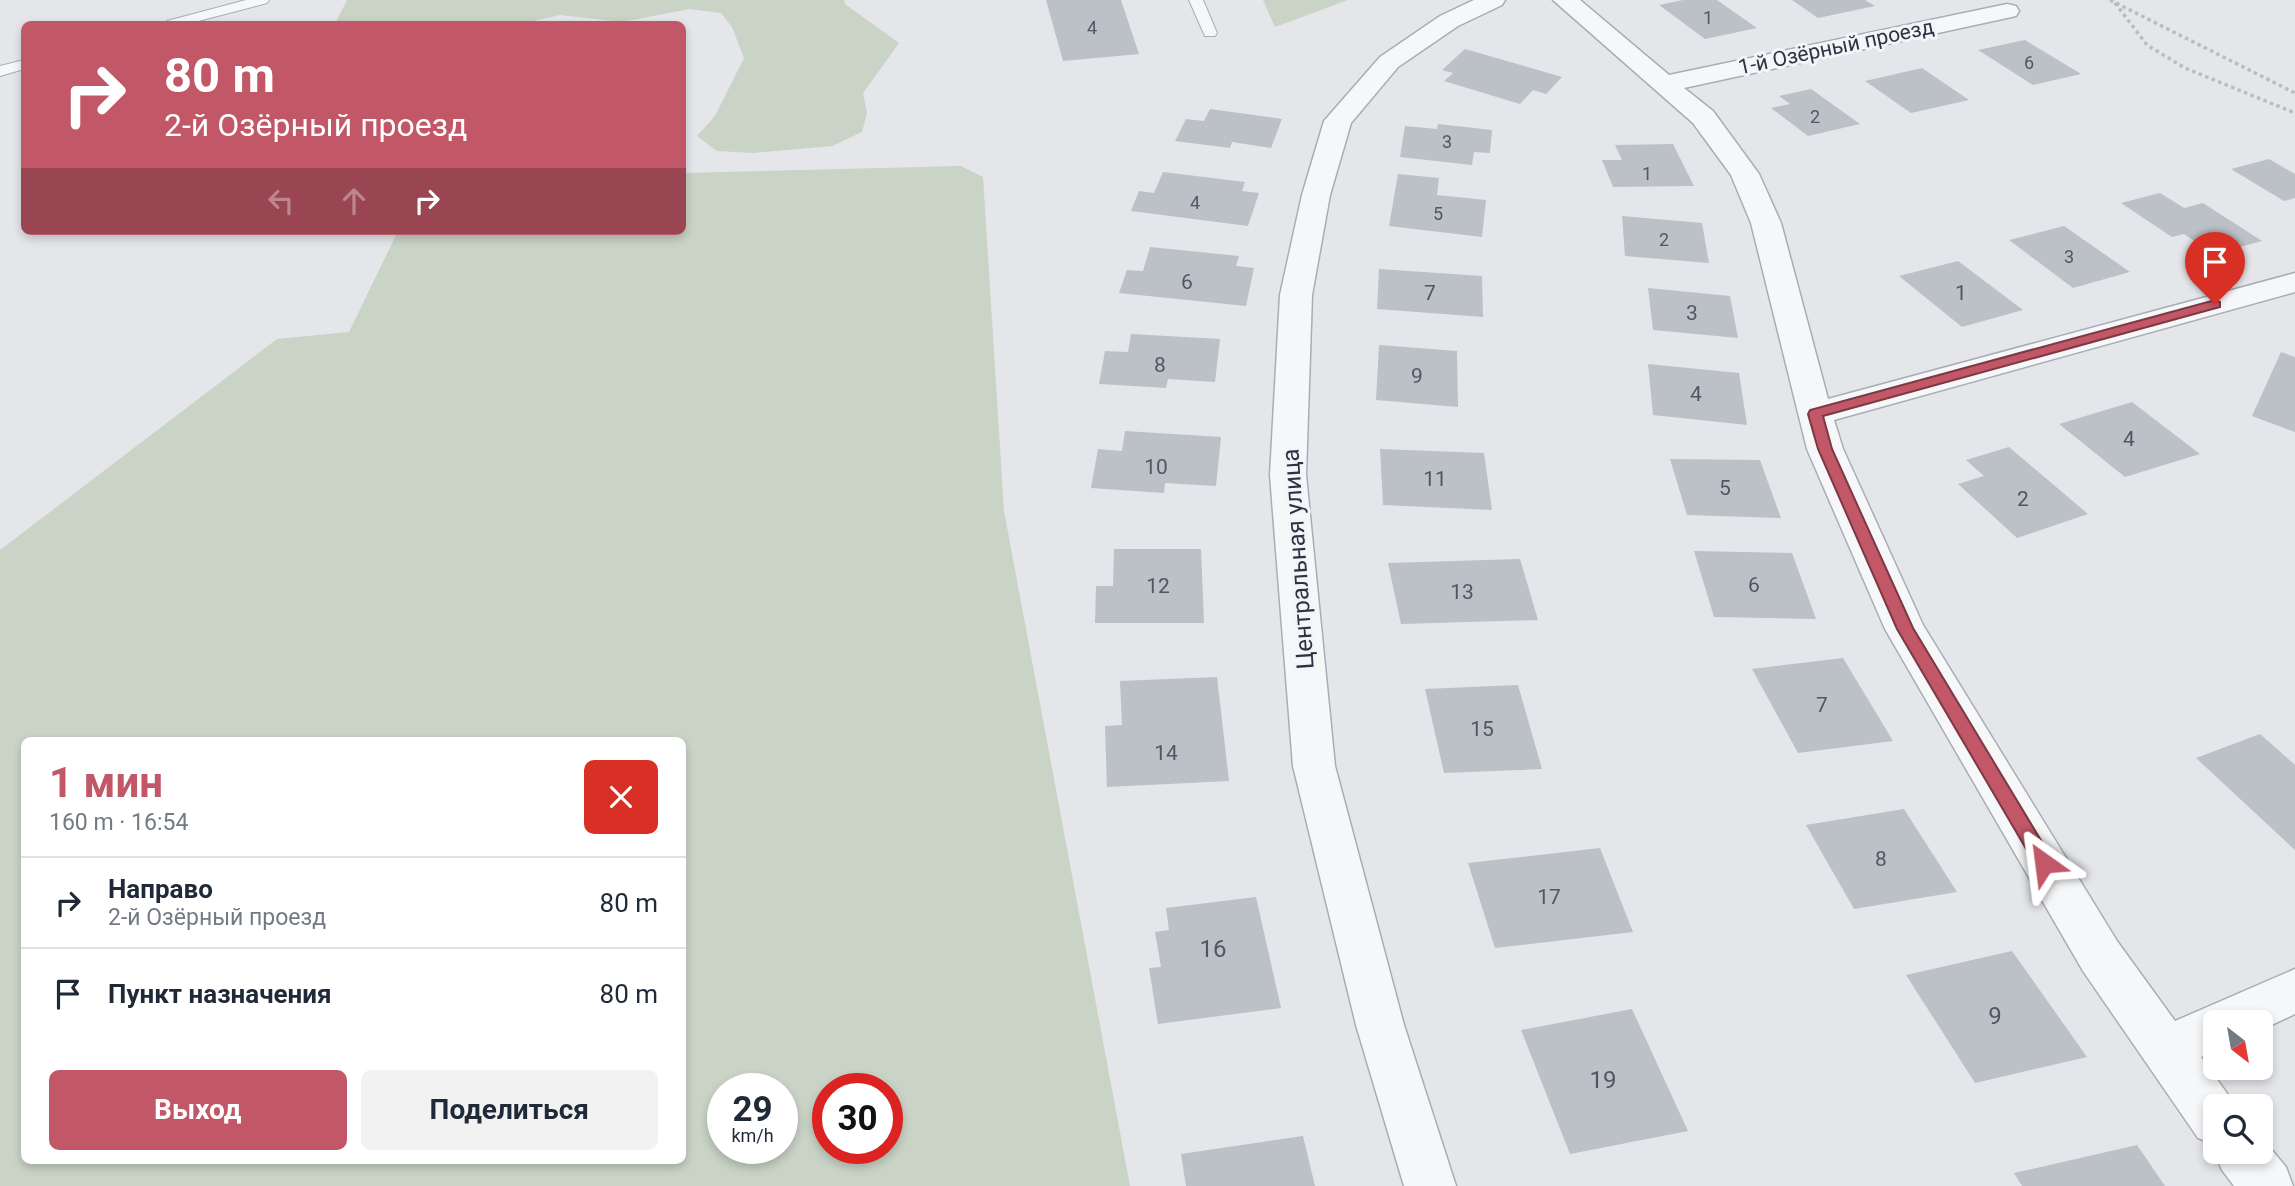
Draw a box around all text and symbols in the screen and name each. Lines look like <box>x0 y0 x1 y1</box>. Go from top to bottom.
house number: 1 <box>1703 7 1713 28</box>
street label: 1-й Озёрный проезд <box>1736 15 1936 79</box>
house number: 4 <box>1087 17 1097 38</box>
text: 80 m <box>164 47 275 104</box>
icon: right <box>49 49 140 140</box>
house number: 6 <box>2024 52 2034 73</box>
text: 2-й Озёрный проезд <box>164 106 467 144</box>
house number: 2 <box>1810 106 1820 127</box>
house number: 3 <box>1442 131 1452 152</box>
house number: 1 <box>1642 163 1652 184</box>
icon: left <box>262 182 300 220</box>
icon: ahead <box>335 182 373 220</box>
icon: right <box>408 182 446 220</box>
house number: 4 <box>1190 192 1200 213</box>
house number: 5 <box>1433 203 1443 224</box>
house number: 2 <box>1659 229 1669 250</box>
pin <box>2185 232 2245 304</box>
icon: arrive <box>2196 243 2234 281</box>
house number: 3 <box>2064 246 2074 267</box>
house number: 6 <box>1181 270 1193 294</box>
house number: 7 <box>1424 281 1436 305</box>
house number: 1 <box>1955 281 1967 305</box>
house number: 3 <box>1686 301 1698 325</box>
house number: 8 <box>1154 353 1166 377</box>
house number: 9 <box>1411 364 1423 388</box>
house number: 4 <box>1690 382 1702 406</box>
house number: 4 <box>2123 427 2135 451</box>
street label: Центральная улица <box>1276 448 1320 670</box>
house number: 10 <box>1144 455 1168 479</box>
house number: 11 <box>1423 467 1447 491</box>
house number: 5 <box>1719 476 1731 500</box>
house number: 2 <box>2017 487 2029 511</box>
house number: 6 <box>1748 573 1760 597</box>
house number: 12 <box>1146 574 1170 598</box>
house number: 13 <box>1450 580 1474 604</box>
house number: 7 <box>1816 693 1828 717</box>
house number: 15 <box>1470 717 1494 741</box>
house number: 14 <box>1154 741 1178 765</box>
text: 1 мин <box>49 758 163 807</box>
button: close <box>584 760 658 834</box>
text: 160 m · 16:54 <box>49 809 188 836</box>
position arrow <box>2007 826 2081 900</box>
house number: 8 <box>1875 847 1887 871</box>
text: Направо <box>108 874 213 904</box>
icon: right <box>49 884 87 922</box>
house number: 17 <box>1537 885 1561 909</box>
text: 80 m <box>600 888 658 918</box>
text: 2-й Озёрный проезд <box>108 904 326 931</box>
house number: 16 <box>1200 935 1226 963</box>
icon: arrive <box>49 975 87 1013</box>
text: Пункт назначения <box>108 979 332 1009</box>
text: 80 m <box>600 979 658 1009</box>
house number: 9 <box>1988 1002 2002 1030</box>
north arrow <box>2203 1010 2273 1080</box>
map controls <box>2203 1010 2273 1164</box>
house number: 19 <box>1590 1066 1616 1094</box>
button: Выход <box>49 1070 347 1150</box>
button: Поделиться <box>361 1070 658 1150</box>
speed limit sign: 30 <box>812 1073 903 1164</box>
text: 29 <box>732 1089 773 1130</box>
button: search <box>2203 1094 2273 1164</box>
text: km/h <box>731 1125 774 1146</box>

